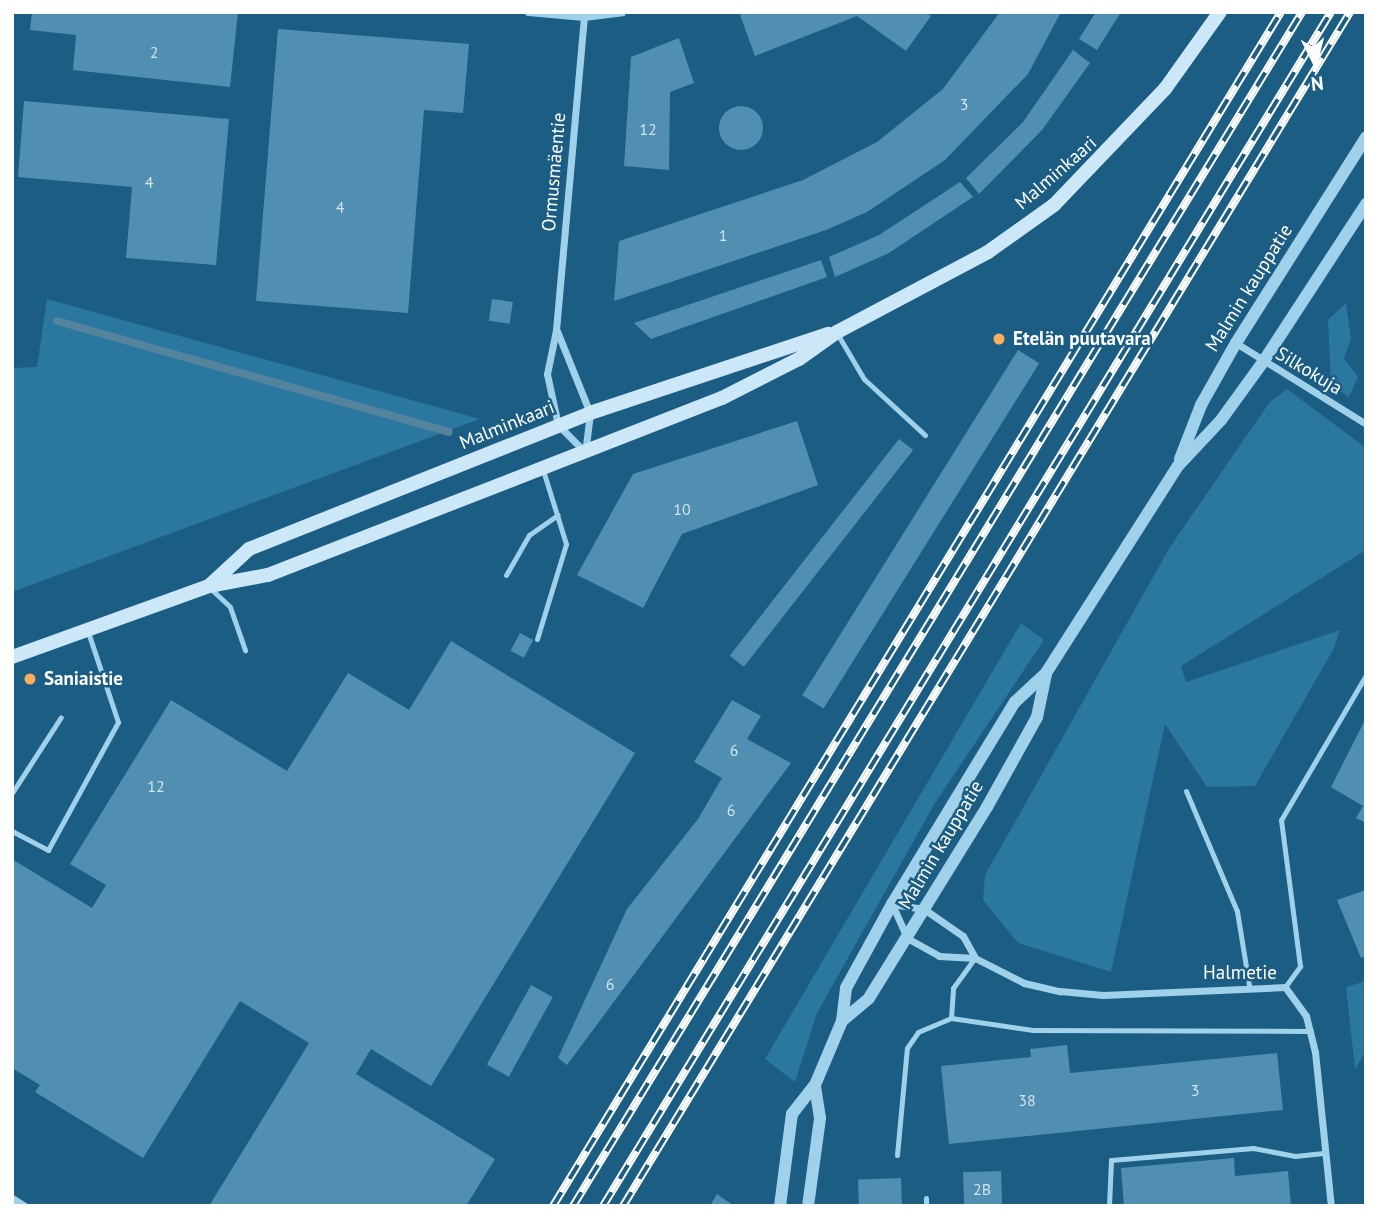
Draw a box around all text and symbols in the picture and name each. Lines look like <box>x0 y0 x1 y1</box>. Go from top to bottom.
north arrow <box>1280 28 1350 98</box>
house number: 2 <box>150 42 158 62</box>
text: N <box>1310 71 1325 96</box>
house number: 3 <box>960 94 968 114</box>
street label: Ormusmäentie <box>537 112 571 232</box>
house number: 12 <box>639 119 657 139</box>
street label: Malminkaari <box>1011 131 1101 215</box>
house number: 4 <box>145 172 153 192</box>
house number: 4 <box>336 197 344 217</box>
street label: Malmin kauppatie <box>1201 220 1297 356</box>
house number: 1 <box>719 225 727 245</box>
place label: Etelän puutavara <box>1013 328 1151 350</box>
marker: Etelän puutavara <box>991 331 1007 347</box>
street label: Silkokuja <box>1272 342 1346 400</box>
street label: Malminkaari <box>456 396 558 454</box>
house number: 10 <box>673 499 691 519</box>
place label: Saniaistie <box>44 668 123 690</box>
marker: Saniaistie <box>22 671 38 687</box>
house number: 6 <box>730 740 738 760</box>
house number: 12 <box>147 776 165 796</box>
street label: Malmin kauppatie <box>894 777 988 913</box>
house number: 6 <box>727 800 735 820</box>
street label: Halmetie <box>1203 962 1277 984</box>
house number: 6 <box>606 974 614 994</box>
house number: 3 <box>1191 1080 1199 1100</box>
house number: 38 <box>1018 1090 1036 1110</box>
house number: 2B <box>973 1179 991 1199</box>

